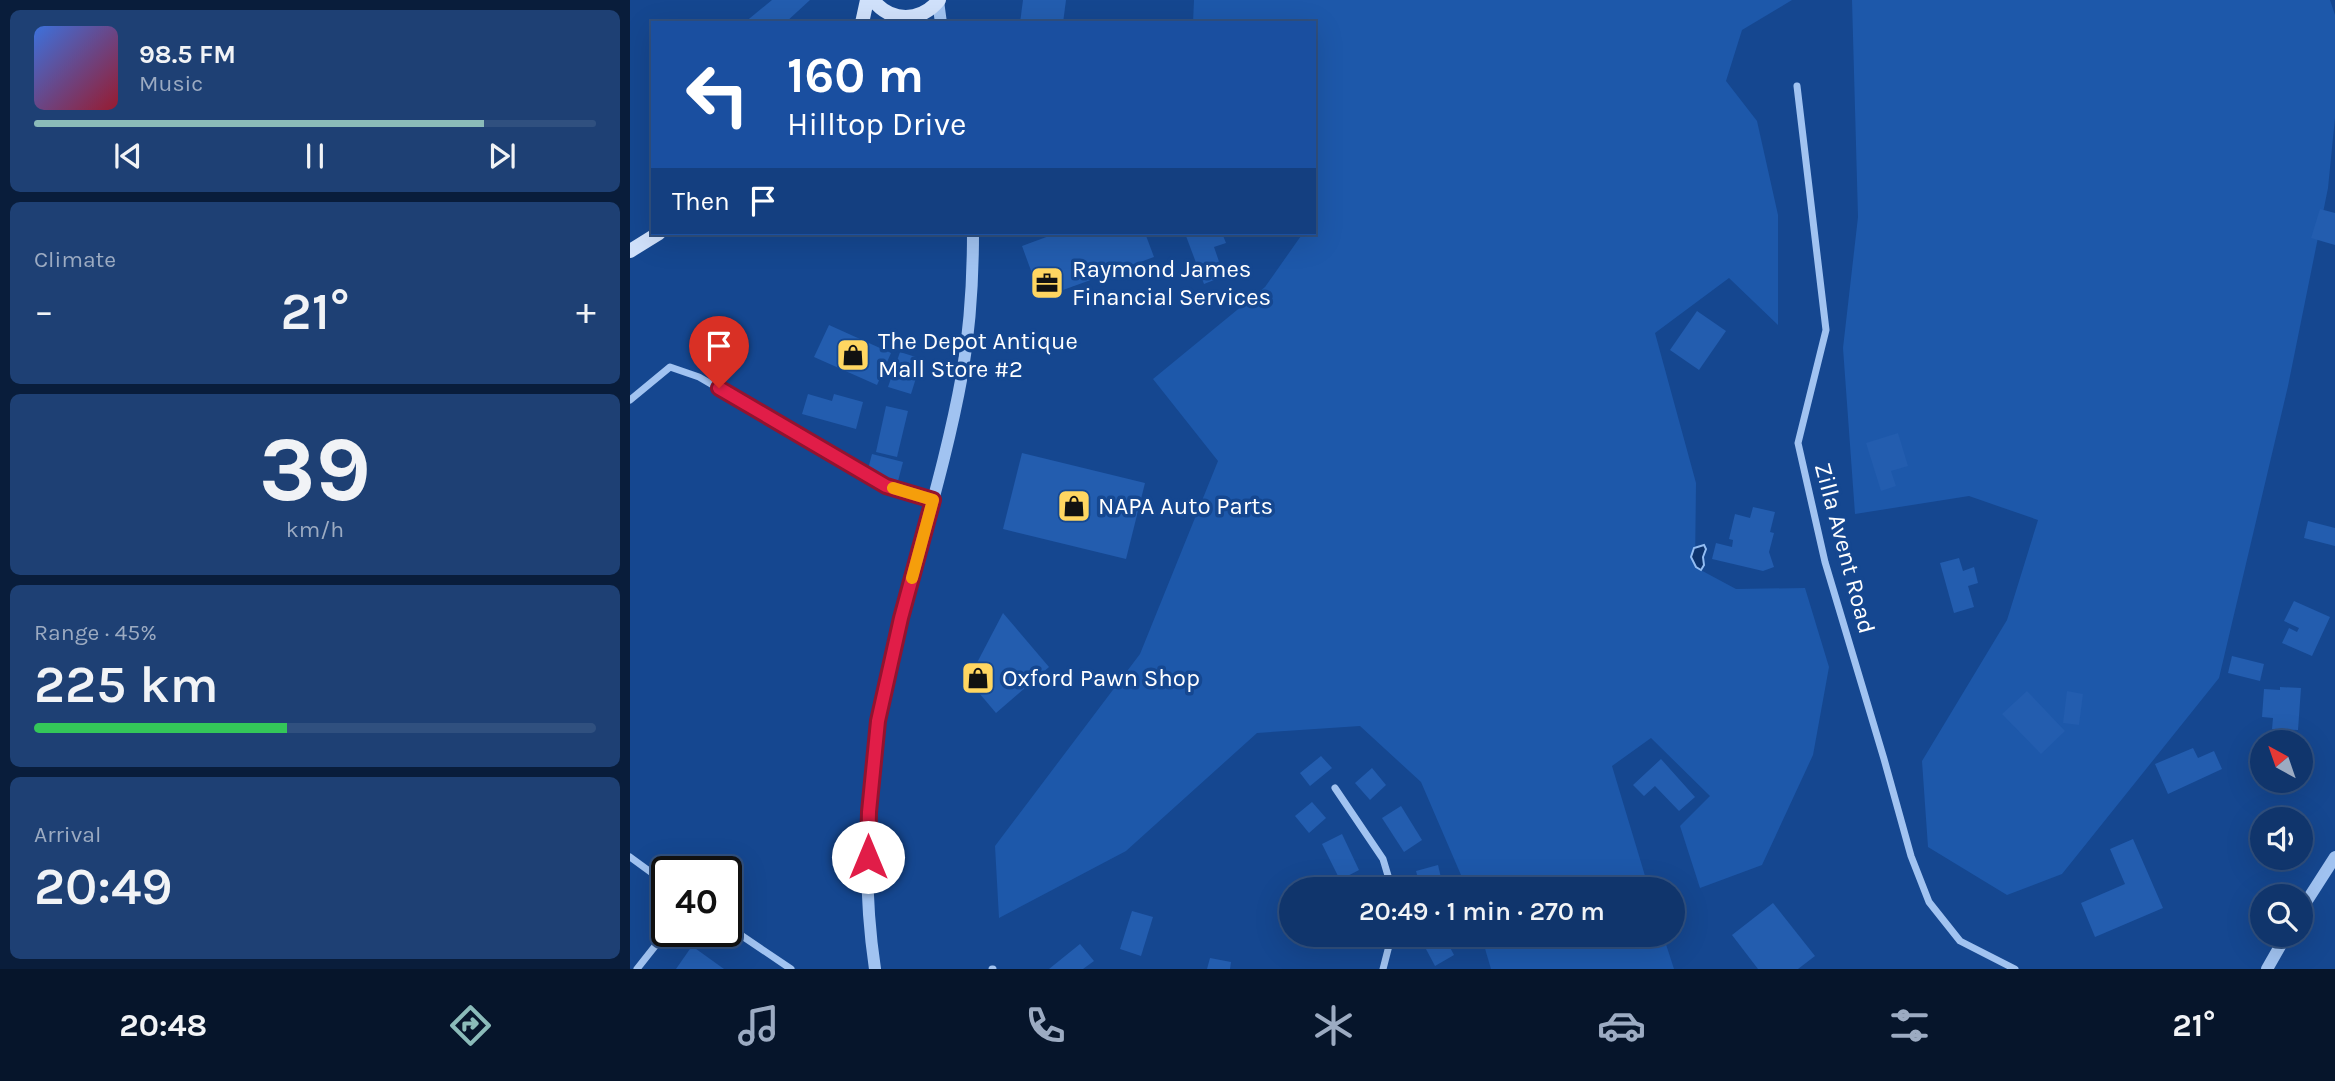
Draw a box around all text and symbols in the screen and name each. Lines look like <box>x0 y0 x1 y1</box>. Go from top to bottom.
text: 98.5 FM <box>139 39 236 70</box>
text: 160 m <box>787 47 924 104</box>
icon: left <box>672 49 763 140</box>
text: Music <box>139 70 203 97</box>
text: Hilltop Drive <box>787 106 966 143</box>
icon: previous <box>109 137 147 175</box>
icon: pause <box>296 137 334 175</box>
icon: next <box>483 137 521 175</box>
icon: arrive <box>744 182 782 220</box>
text: Then <box>672 186 730 217</box>
text: Climate <box>34 246 116 273</box>
place label: Raymond James Financial Services <box>1072 255 1271 311</box>
office icon: Raymond James Financial Services <box>1028 264 1066 302</box>
text: 21° <box>281 281 349 342</box>
text: − <box>34 289 54 334</box>
text: + <box>576 289 596 334</box>
pin <box>689 316 749 388</box>
icon: arrive <box>700 327 738 365</box>
place label: The Depot Antique Mall Store #2 <box>878 327 1078 383</box>
shop icon: The Depot Antique Mall Store #2 <box>834 336 872 374</box>
text: 39 <box>259 417 371 523</box>
street label: Zilla Avent Road <box>1809 459 1881 637</box>
shop icon: NAPA Auto Parts <box>1055 487 1093 525</box>
place label: NAPA Auto Parts <box>1098 492 1273 520</box>
text: km/h <box>286 516 344 543</box>
text: Range · 45% <box>34 619 157 646</box>
text: 225 km <box>34 654 219 715</box>
shop icon: Oxford Pawn Shop <box>959 659 997 697</box>
place label: Oxford Pawn Shop <box>1002 664 1200 692</box>
north arrow <box>2250 730 2314 793</box>
map controls <box>2250 730 2313 947</box>
button: sound <box>2250 807 2313 870</box>
position arrow <box>831 820 905 894</box>
text: Arrival <box>34 821 101 848</box>
text: 20:49 <box>34 856 173 917</box>
speed limit sign: 40 <box>651 856 742 947</box>
button: search <box>2250 884 2313 947</box>
text: 20:49 · 1 min · 270 m <box>1359 896 1605 927</box>
icon: directions <box>446 1001 495 1050</box>
icon: music <box>734 1001 783 1050</box>
icon: phone <box>1021 1001 1070 1050</box>
icon: climate <box>1309 1001 1358 1050</box>
icon: car <box>1597 1001 1646 1050</box>
icon: filters <box>1885 1001 1934 1050</box>
text: 20:48 <box>119 1007 207 1044</box>
text: 21° <box>2172 1007 2216 1044</box>

